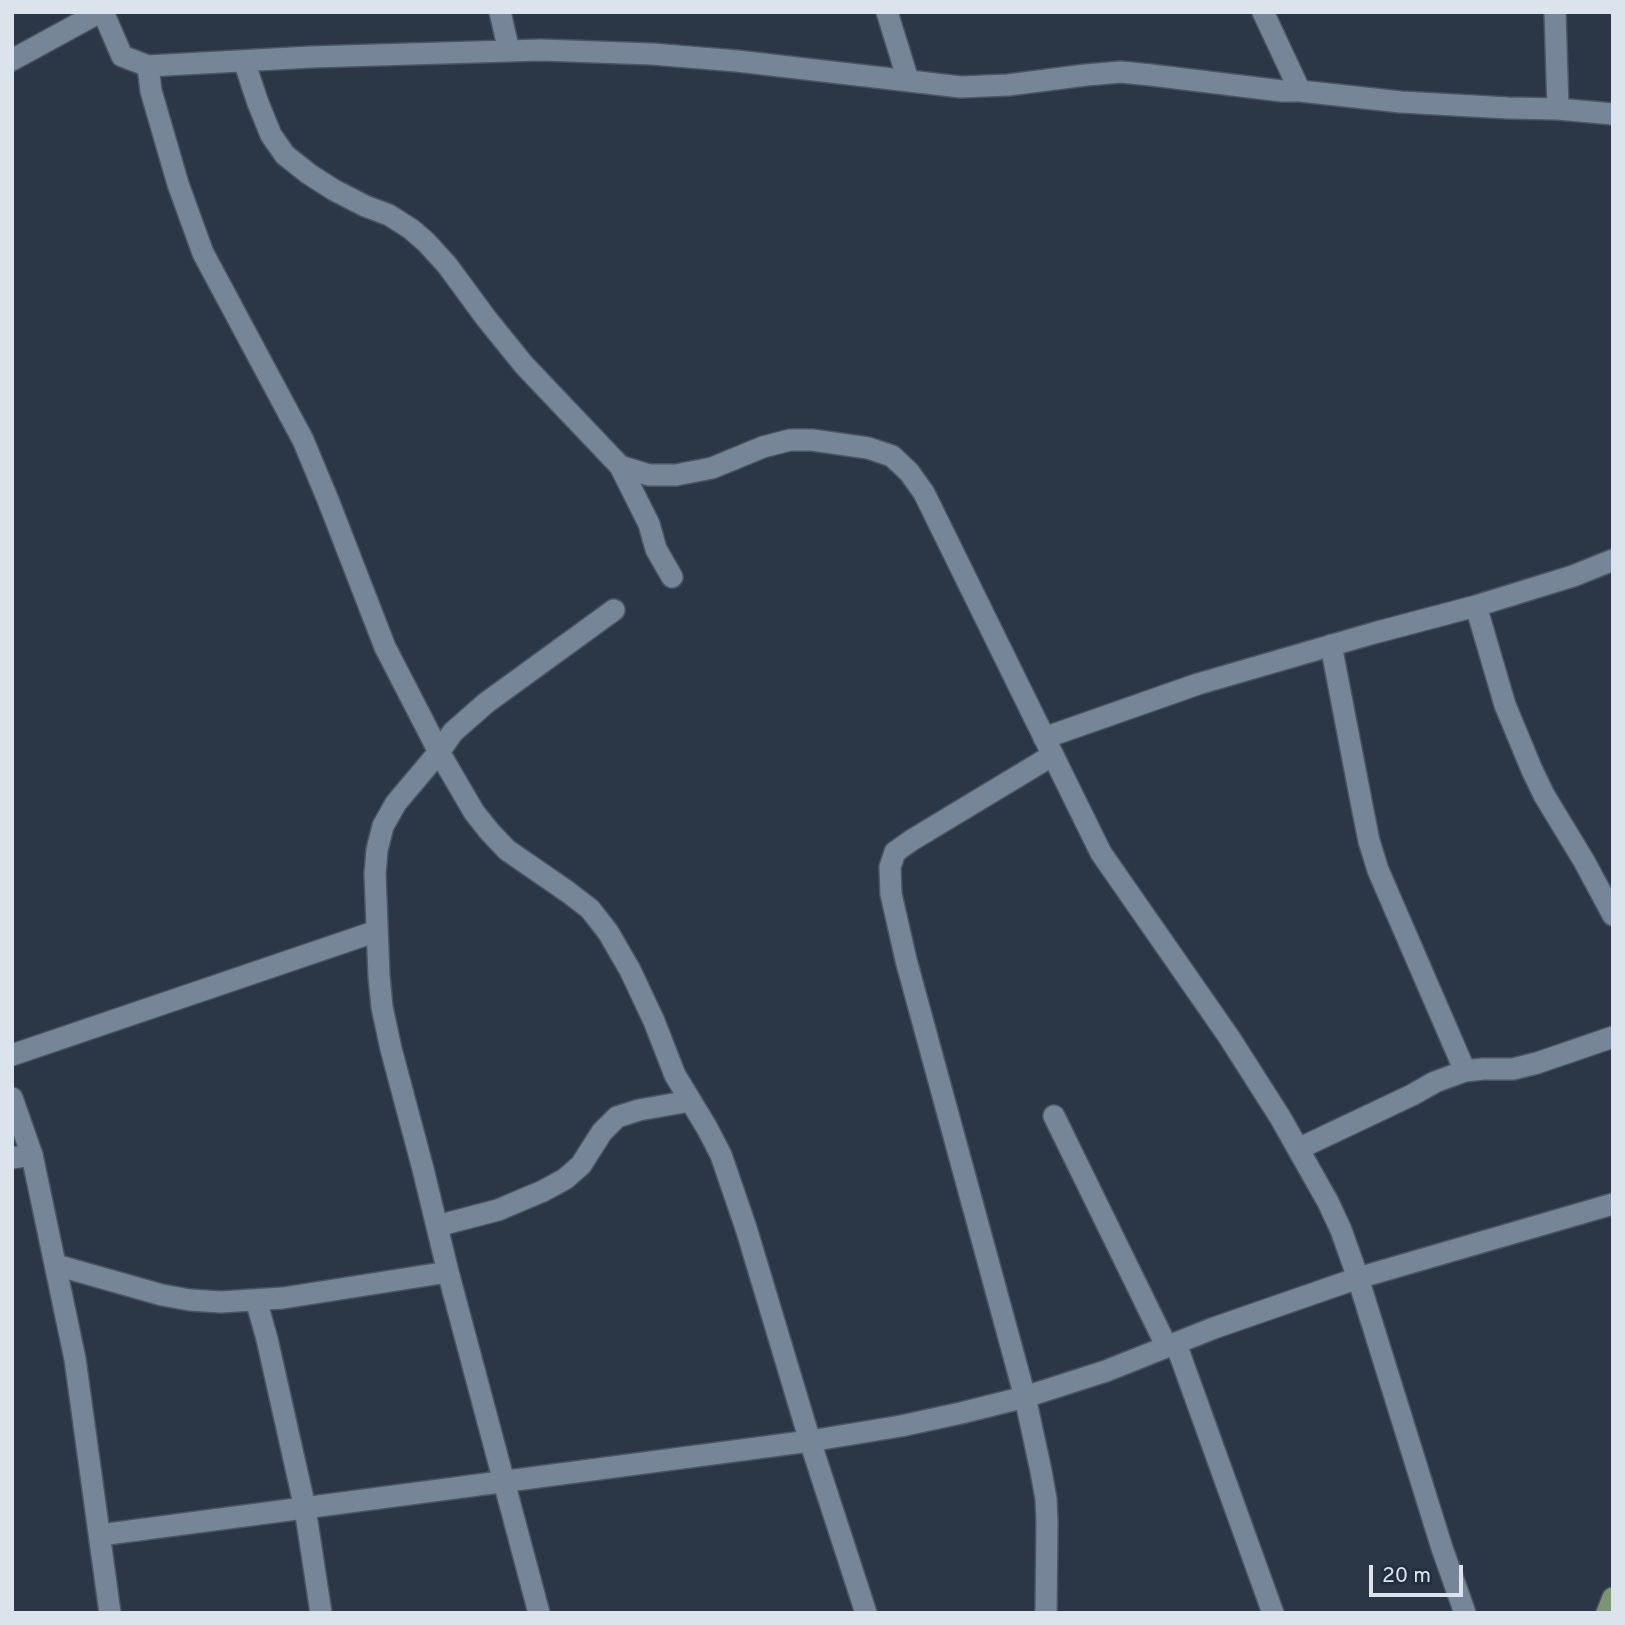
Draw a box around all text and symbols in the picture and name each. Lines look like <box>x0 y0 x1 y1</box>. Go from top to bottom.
scale bar <box>1373 1552 1468 1596</box>
text: 20 m <box>1382 1563 1431 1590</box>

